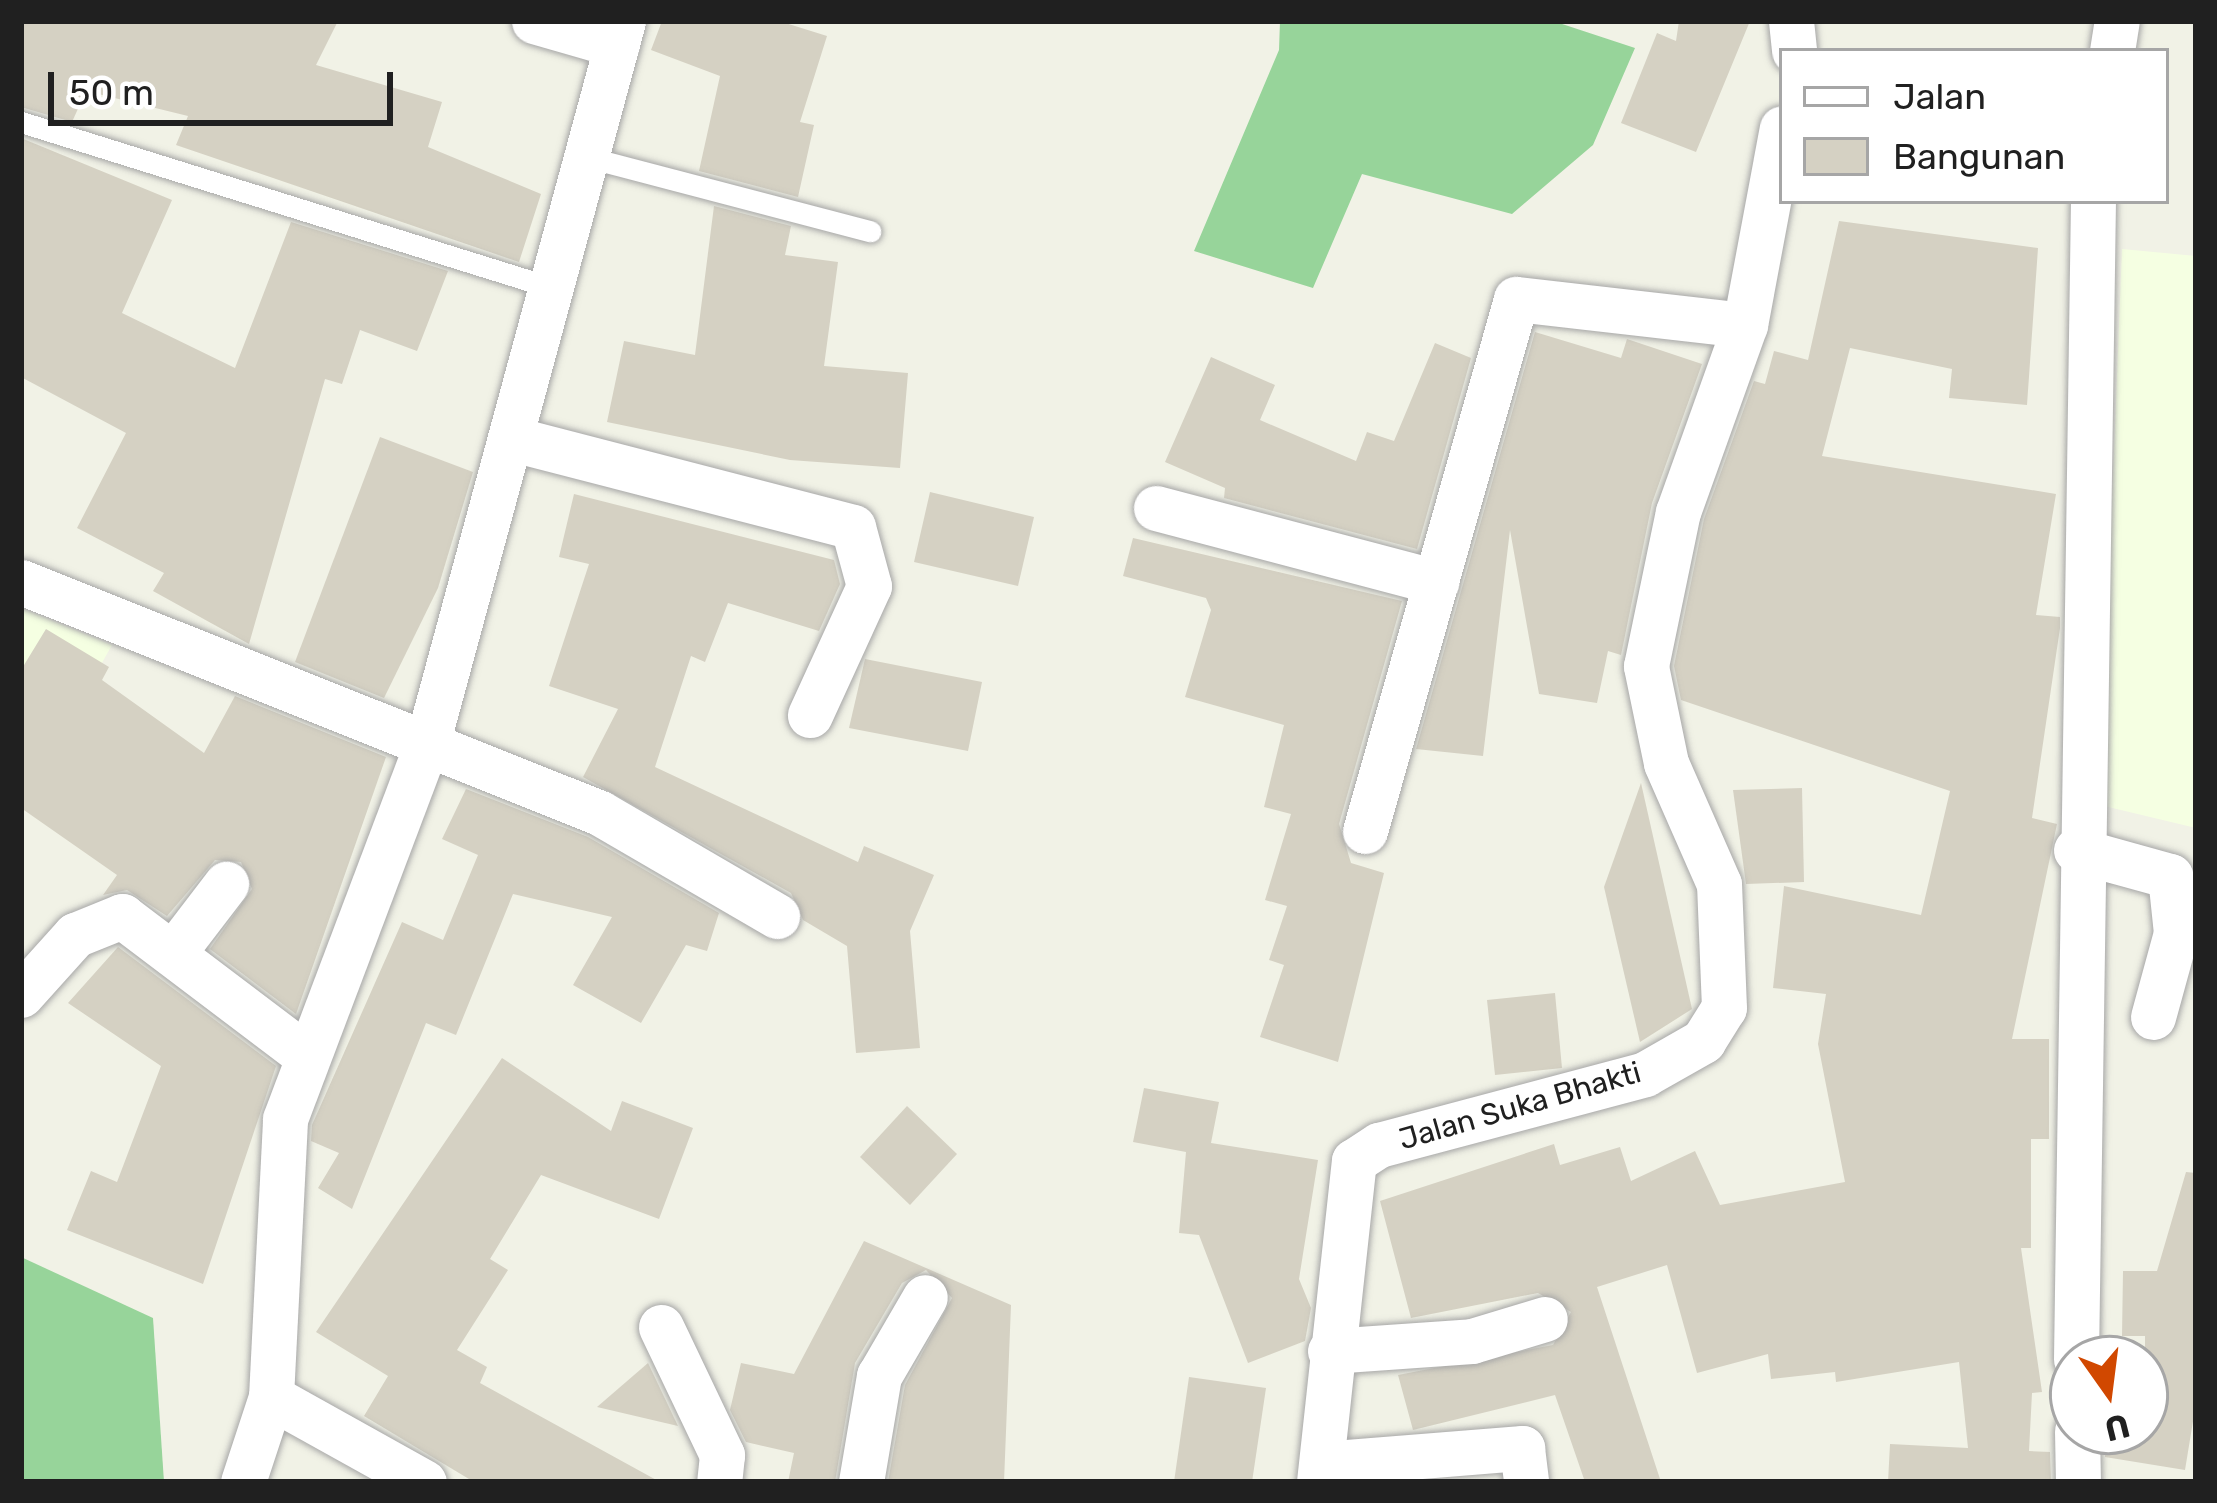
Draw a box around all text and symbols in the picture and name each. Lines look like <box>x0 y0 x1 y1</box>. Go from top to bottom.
scale bar <box>54 48 399 122</box>
legend <box>1779 48 2169 204</box>
text: 50 m <box>69 71 154 114</box>
text: Jalan <box>1893 75 1986 118</box>
text: Bangunan <box>1893 135 2065 178</box>
street label: Jalan Suka Bhakti <box>1395 1054 1645 1158</box>
north arrow <box>2049 1335 2169 1455</box>
text: U <box>2101 1406 2133 1449</box>

